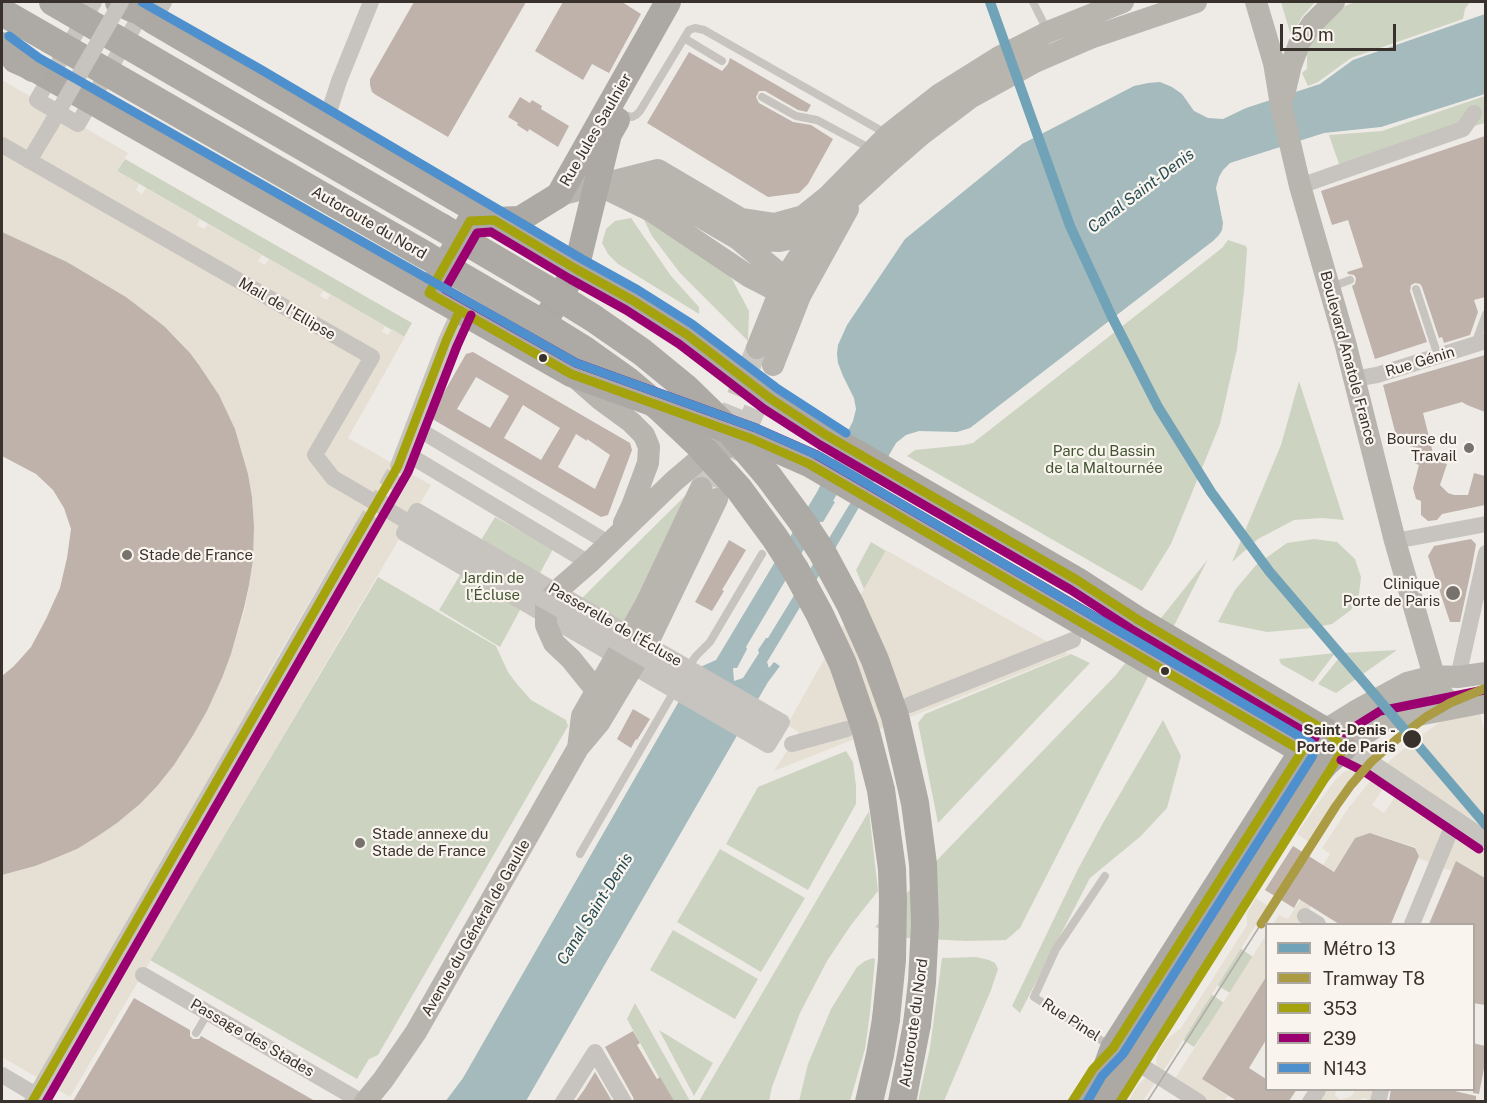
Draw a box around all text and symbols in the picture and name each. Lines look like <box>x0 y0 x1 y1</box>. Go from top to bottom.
scale bar <box>1283 12 1398 50</box>
text: 50 m <box>1291 24 1334 45</box>
street label: Rue Jules Saulnier <box>556 70 636 190</box>
water label: Canal Saint-Denis <box>1084 145 1198 237</box>
street label: Autoroute du Nord <box>308 183 430 263</box>
street label: Boulevard Anatole France <box>1316 269 1380 447</box>
street label: Mail de l'Ellipse <box>235 274 339 344</box>
street label: Rue Génin <box>1383 343 1457 381</box>
unlabelled marker <box>537 352 549 364</box>
place label: Bourse du Travail <box>1386 430 1457 465</box>
marker: Bourse du Travail <box>1462 441 1476 455</box>
park label: Parc du Bassin de la Maltournée <box>1045 442 1163 477</box>
place label: Stade de France <box>139 546 253 564</box>
marker: Stade de France <box>120 548 134 562</box>
park label: Jardin de l'Écluse <box>462 569 524 604</box>
place label: Clinique Porte de Paris <box>1343 575 1440 610</box>
street label: Passerelle de l'Écluse <box>545 579 685 671</box>
marker: Clinique Porte de Paris <box>1444 584 1462 602</box>
unlabelled marker <box>1159 665 1171 677</box>
place label: Saint-Denis - Porte de Paris <box>1296 721 1396 756</box>
marker: Saint-Denis - Porte de Paris <box>1401 728 1423 750</box>
place label: Stade annexe du Stade de France <box>372 825 488 860</box>
marker: Stade annexe du Stade de France <box>353 836 367 850</box>
street label: Avenue du Général de Gaulle <box>418 836 534 1020</box>
water label: Canal Saint-Denis <box>553 850 637 968</box>
legend <box>1265 923 1475 1091</box>
text: Métro 13 <box>1323 938 1396 959</box>
street label: Autoroute du Nord <box>896 958 932 1088</box>
text: Tramway T8 <box>1323 968 1425 989</box>
street label: Rue Pinel <box>1038 994 1104 1046</box>
street label: Passage des Stades <box>187 995 317 1081</box>
text: 353 <box>1323 998 1357 1019</box>
text: 239 <box>1323 1028 1356 1049</box>
text: N143 <box>1323 1058 1367 1079</box>

